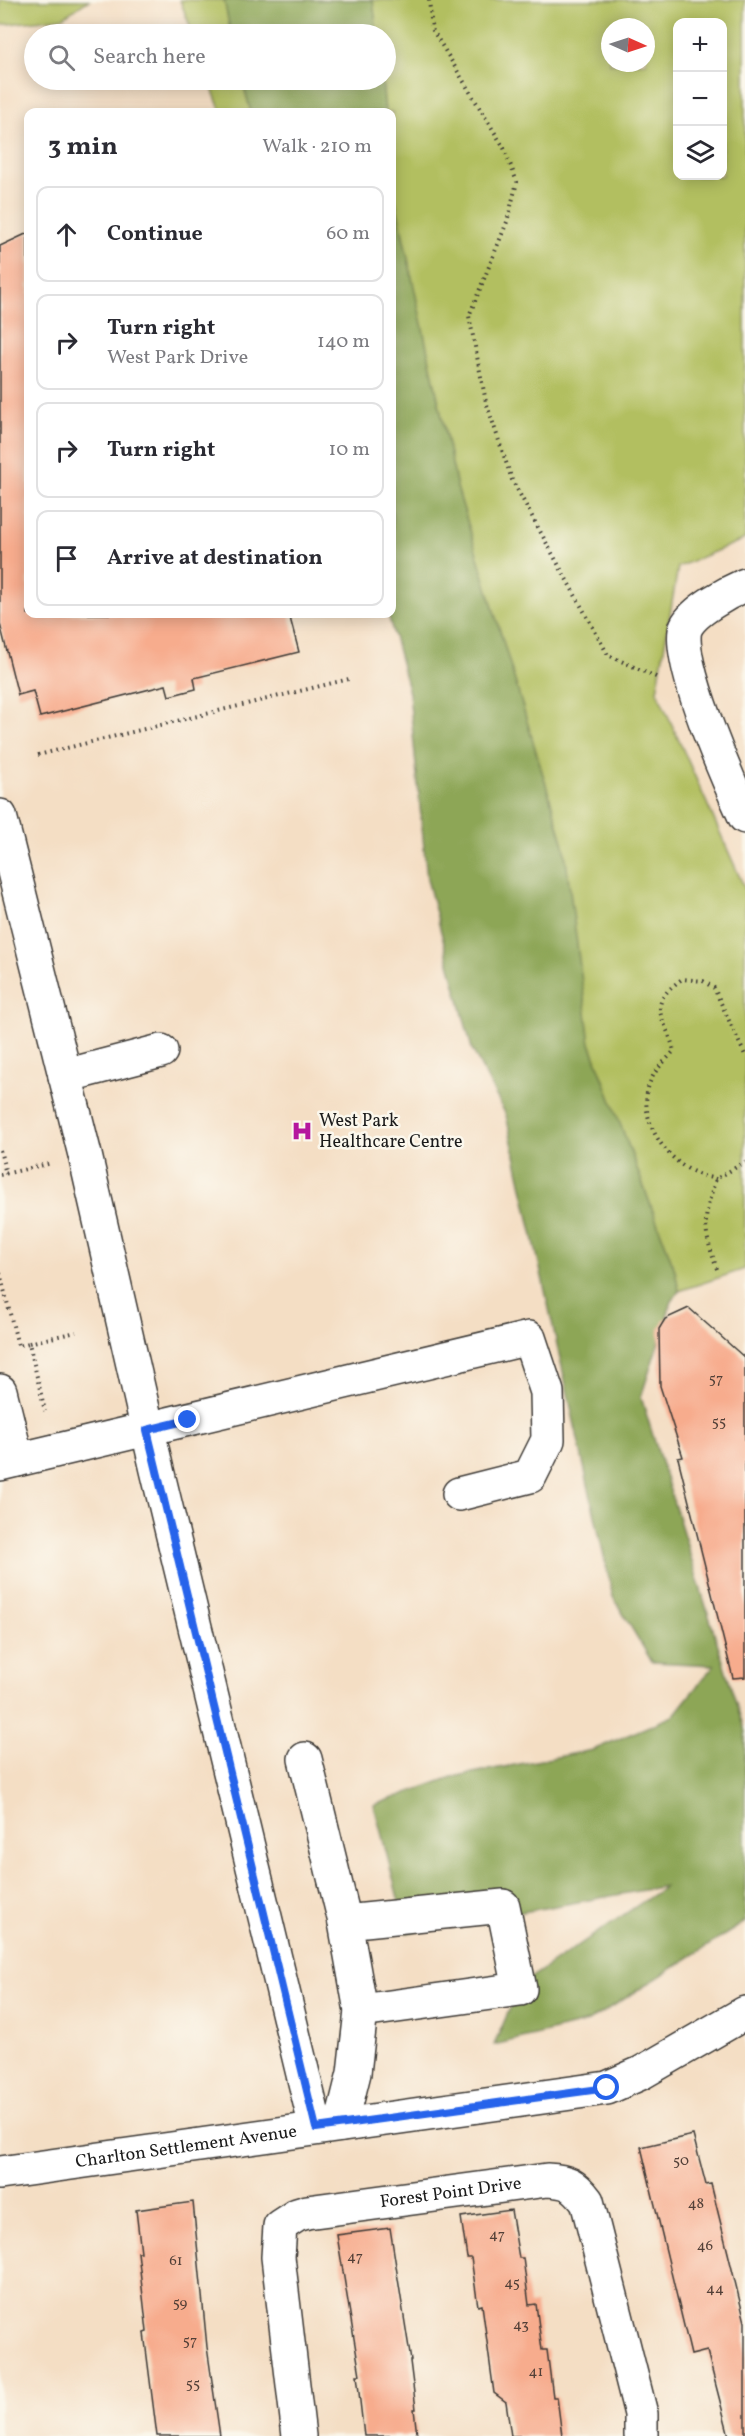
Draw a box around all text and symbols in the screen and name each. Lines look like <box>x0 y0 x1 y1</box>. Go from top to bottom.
north arrow <box>601 18 655 72</box>
map controls <box>673 18 727 180</box>
button: + <box>673 18 727 72</box>
search box <box>24 24 396 90</box>
icon: search <box>45 41 78 74</box>
text: Search here <box>93 42 206 73</box>
button: − <box>673 72 727 126</box>
button: layers <box>673 126 727 180</box>
text: 3 min <box>48 129 118 165</box>
text: Walk · 210 m <box>262 133 372 161</box>
icon: ahead <box>50 218 83 251</box>
text: Continue <box>107 219 203 250</box>
text: 60 m <box>326 220 370 248</box>
text: Turn right <box>107 313 215 344</box>
icon: right <box>50 326 83 359</box>
text: 140 m <box>317 328 370 356</box>
text: West Park Drive <box>107 344 248 372</box>
icon: right <box>50 434 83 467</box>
text: Turn right <box>107 435 215 466</box>
text: 10 m <box>329 436 370 464</box>
icon: arrive <box>50 542 83 575</box>
text: Arrive at destination <box>107 543 323 574</box>
place label: West Park Healthcare Centre <box>319 1109 463 1155</box>
hospital icon: West Park Healthcare Centre <box>290 1119 314 1143</box>
house number: 57 <box>709 1369 723 1390</box>
route end <box>174 1406 200 1432</box>
house number: 55 <box>712 1412 726 1433</box>
route start <box>593 2074 619 2100</box>
street label: Charlton Settlement Avenue <box>74 2119 299 2175</box>
house number: 50 <box>673 2151 689 2172</box>
street label: Forest Point Drive <box>379 2171 523 2215</box>
house number: 48 <box>688 2194 704 2215</box>
house number: 47 <box>489 2225 505 2246</box>
house number: 46 <box>697 2236 713 2257</box>
house number: 47 <box>347 2247 363 2268</box>
house number: 61 <box>169 2251 183 2272</box>
house number: 45 <box>504 2273 520 2294</box>
house number: 44 <box>706 2279 724 2300</box>
house number: 59 <box>173 2293 188 2314</box>
house number: 43 <box>513 2315 529 2336</box>
house number: 57 <box>183 2331 197 2352</box>
house number: 41 <box>529 2362 543 2383</box>
house number: 55 <box>186 2374 200 2395</box>

